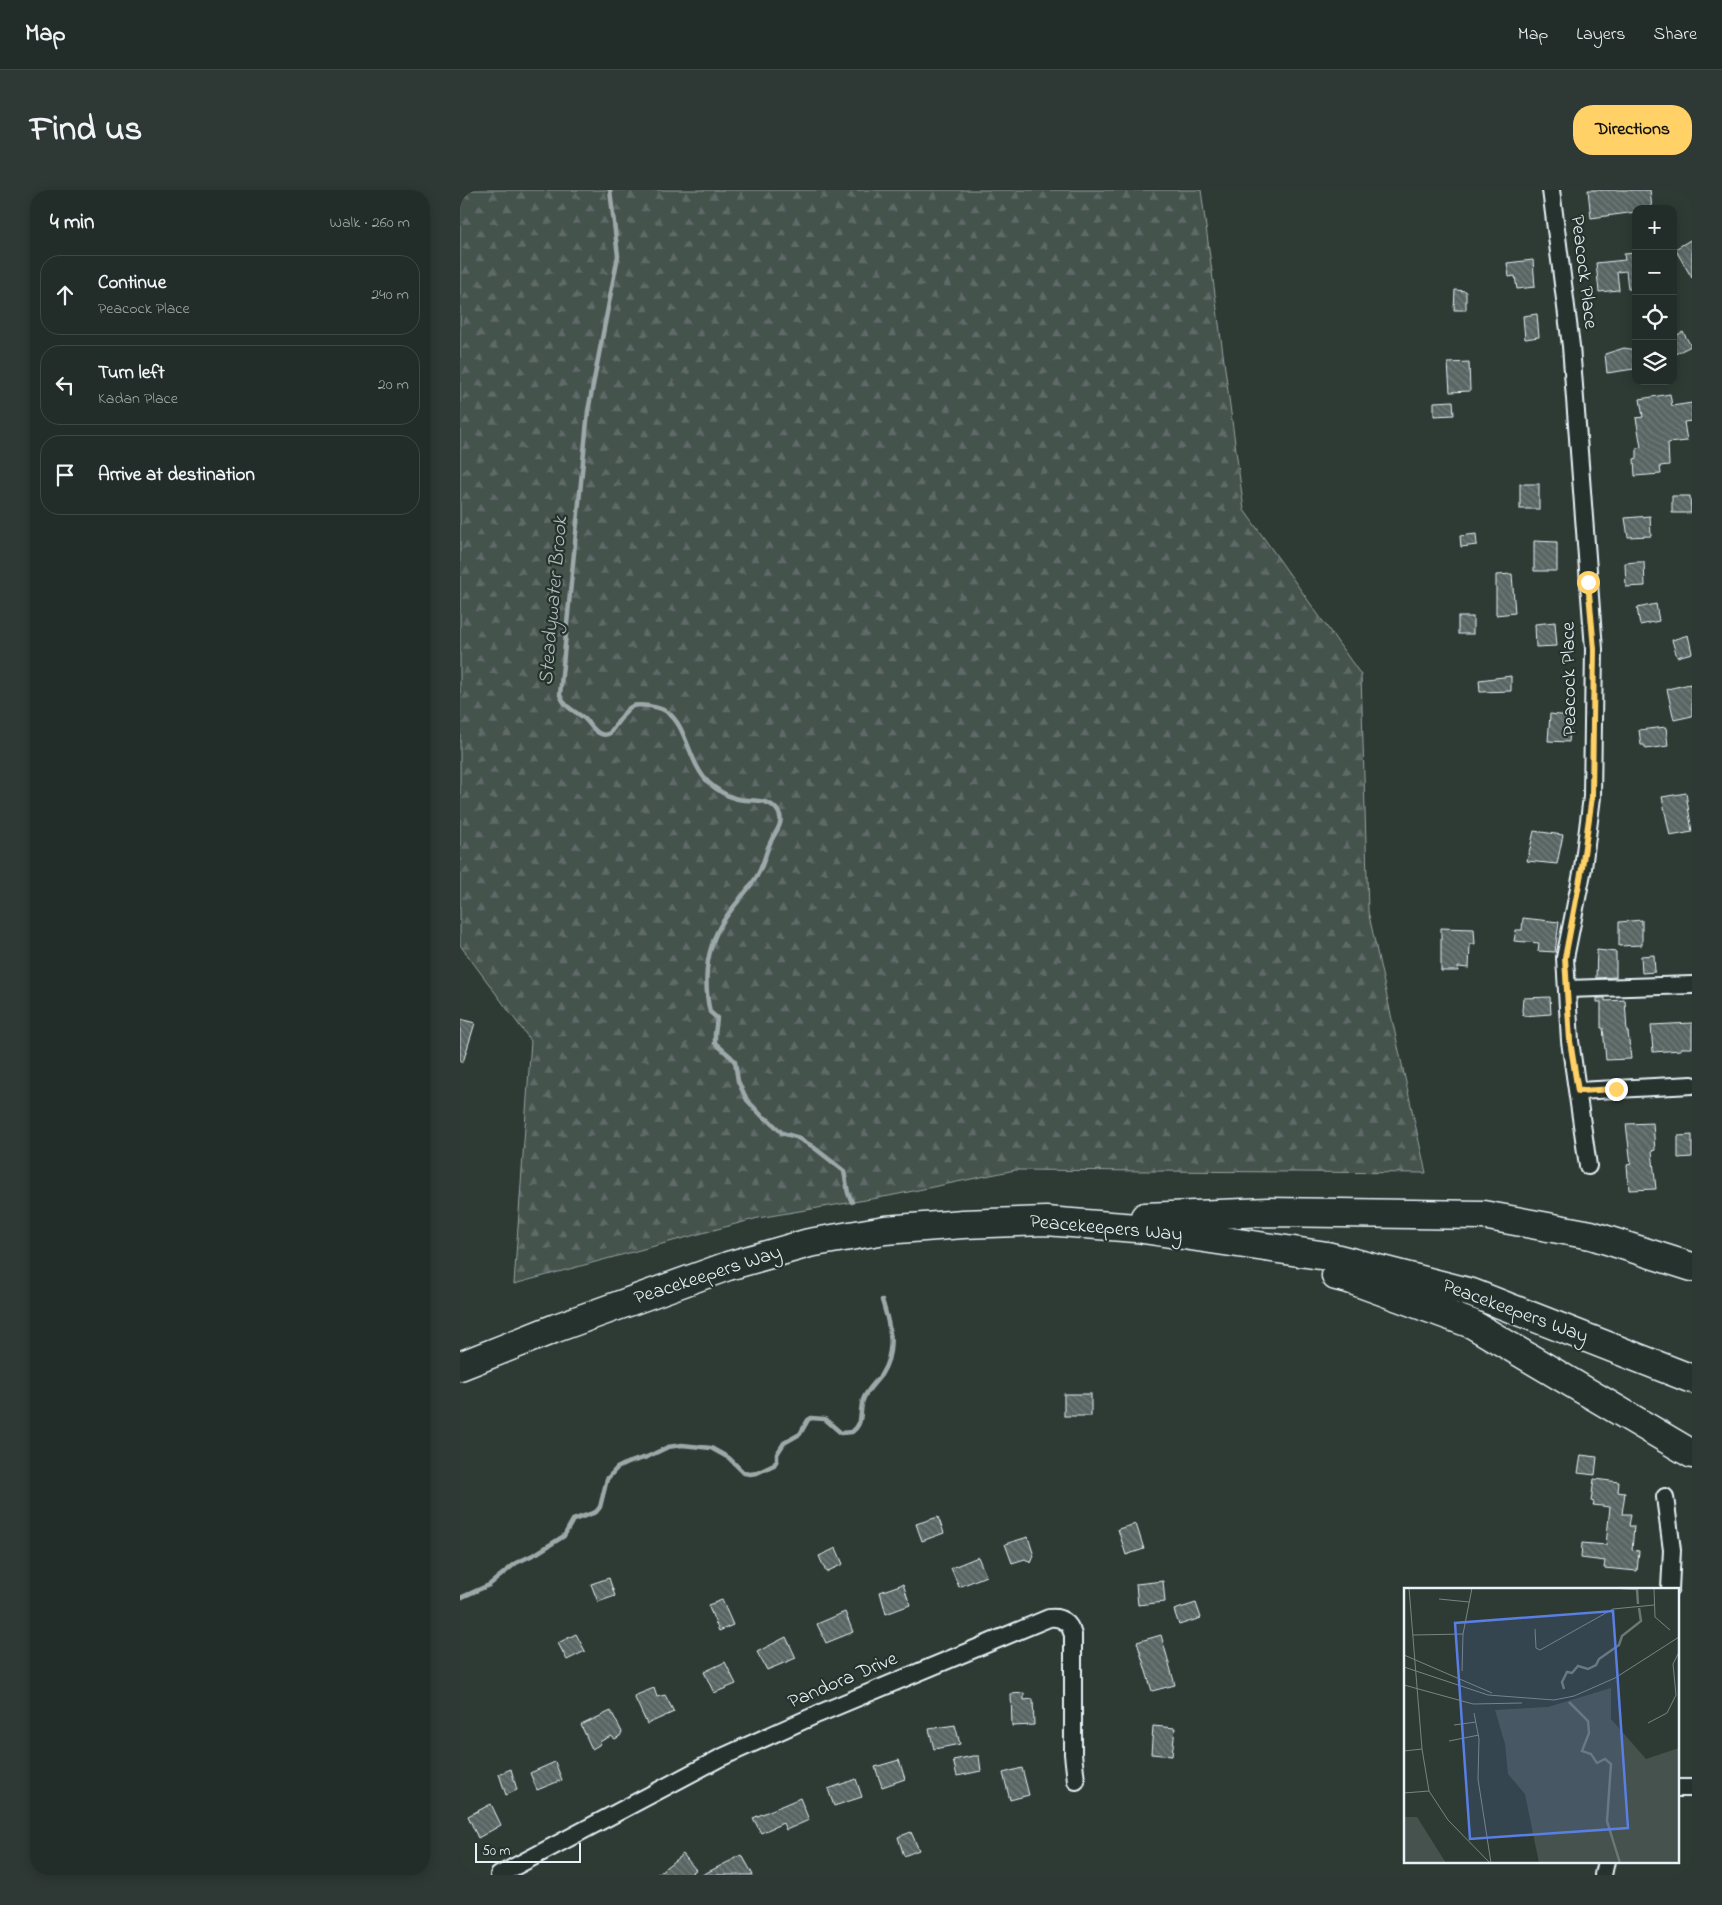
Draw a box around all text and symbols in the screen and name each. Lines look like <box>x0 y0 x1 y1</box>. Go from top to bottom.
text: Map <box>25 17 66 52</box>
text: Map <box>1518 22 1548 48</box>
text: Layers <box>1576 22 1626 48</box>
text: Share <box>1654 22 1697 48</box>
text: Find us <box>30 105 142 156</box>
button: Directions <box>1573 105 1692 155</box>
map controls <box>1632 205 1677 385</box>
button: + <box>1632 205 1677 250</box>
text: 4 min <box>50 208 94 238</box>
text: Walk · 260 m <box>330 211 410 235</box>
street label: Peacock Place <box>1562 213 1604 331</box>
button: − <box>1632 250 1677 295</box>
text: Continue <box>98 270 166 297</box>
icon: ahead <box>51 281 79 309</box>
text: 240 m <box>371 283 409 307</box>
button: locate <box>1632 295 1677 340</box>
text: Peacock Place <box>98 297 190 321</box>
button: layers <box>1632 340 1677 385</box>
text: Turn left <box>98 360 165 387</box>
icon: left <box>51 371 79 399</box>
text: 20 m <box>378 373 409 397</box>
text: Kadan Place <box>98 387 178 411</box>
icon: arrive <box>51 461 79 489</box>
text: Arrive at destination <box>98 462 255 489</box>
water label: Steadywater Brook <box>532 515 576 687</box>
route start <box>1577 571 1600 594</box>
street label: Peacock Place <box>1555 622 1585 736</box>
route end <box>1605 1078 1628 1101</box>
street label: Peacekeepers Way <box>1028 1208 1184 1250</box>
street label: Peacekeepers Way <box>631 1239 785 1313</box>
street label: Peacekeepers Way <box>1438 1272 1592 1352</box>
inset map <box>1404 1588 1680 1862</box>
street label: Pandora Drive <box>784 1645 902 1717</box>
scale bar <box>475 1840 581 1863</box>
text: 50 m <box>482 1841 510 1862</box>

